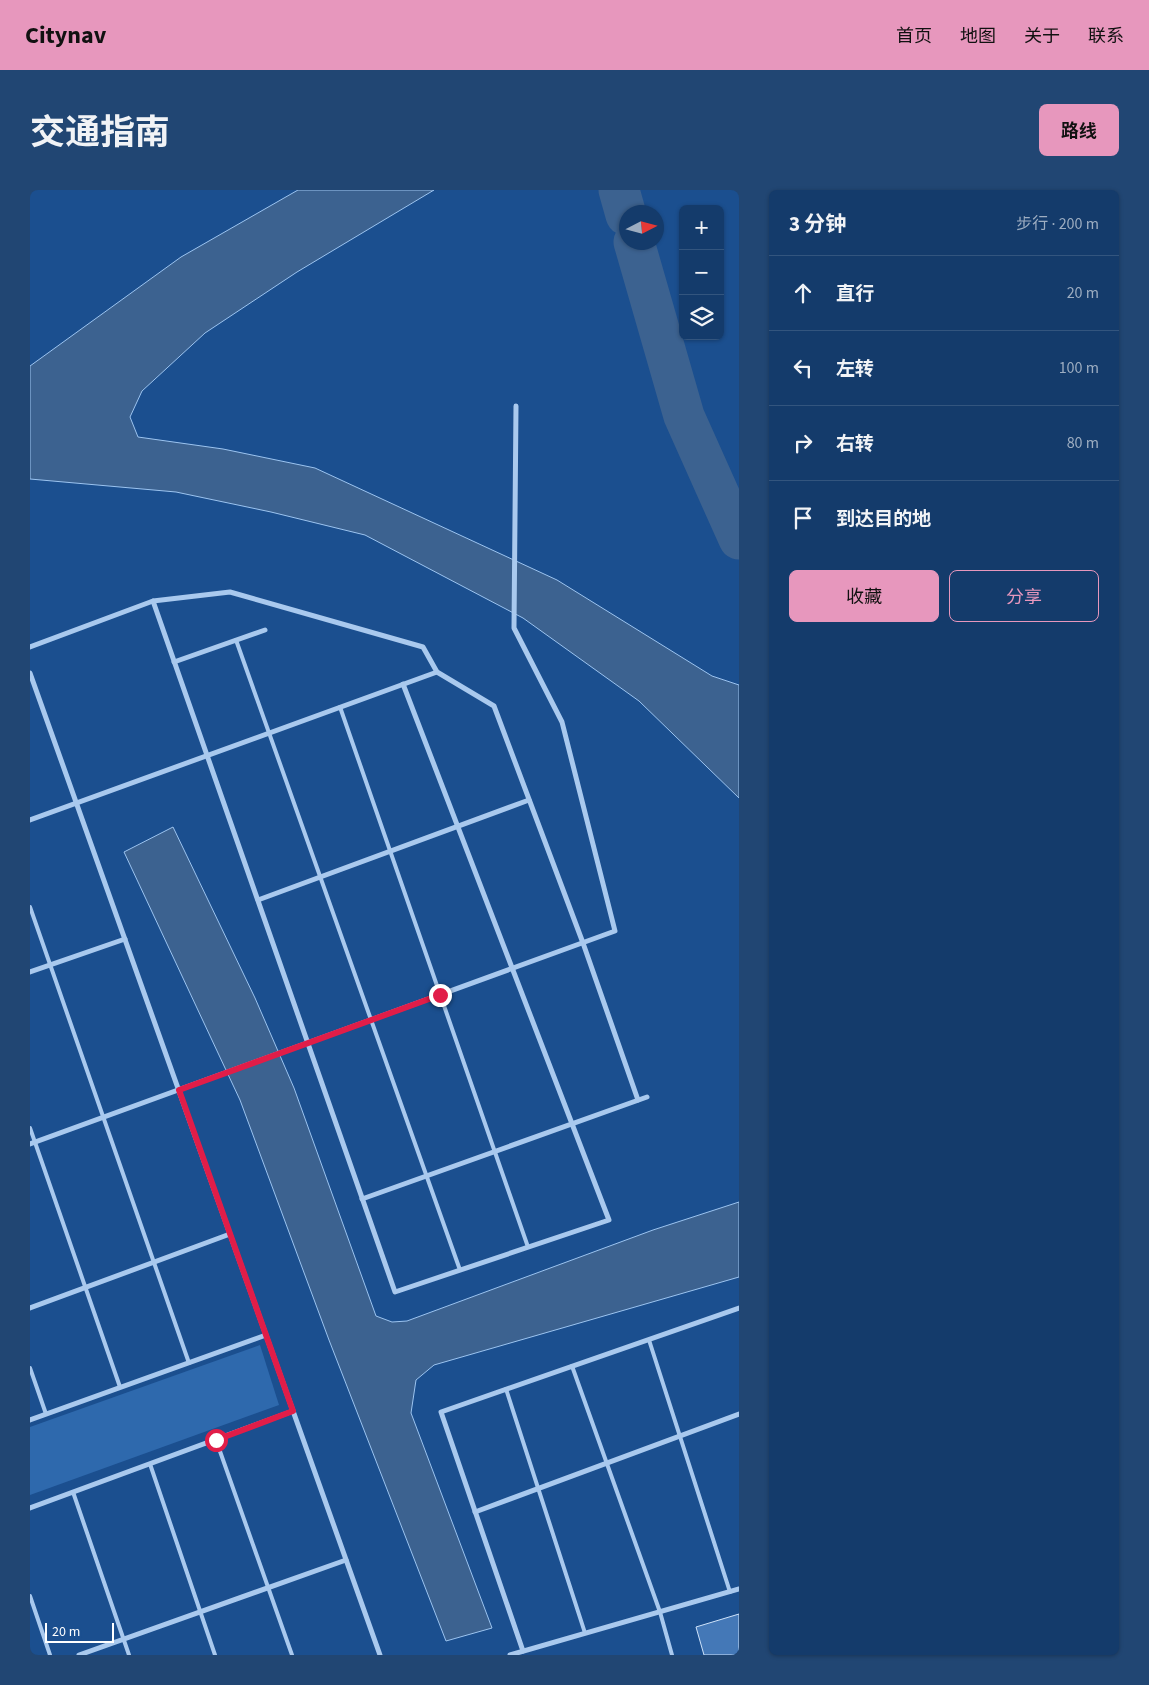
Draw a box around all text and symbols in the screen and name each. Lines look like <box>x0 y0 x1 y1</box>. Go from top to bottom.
text: Citynav <box>25 18 106 53</box>
text: 首页 <box>896 24 932 49</box>
text: 地图 <box>960 24 996 49</box>
text: 关于 <box>1024 24 1060 49</box>
text: 联系 <box>1088 24 1124 49</box>
button: 路线 <box>1039 104 1119 156</box>
text: 交通指南 <box>30 108 170 158</box>
north arrow <box>619 205 664 250</box>
map controls <box>679 205 724 340</box>
button: + <box>679 205 724 250</box>
text: 3 分钟 <box>789 209 846 239</box>
text: 步行 · 200 m <box>1016 213 1099 235</box>
button: − <box>679 250 724 295</box>
icon: ahead <box>789 279 817 307</box>
text: 直行 <box>836 281 874 308</box>
text: 20 m <box>1067 282 1099 304</box>
button: layers <box>679 295 724 340</box>
icon: left <box>789 354 817 382</box>
text: 左转 <box>836 356 874 383</box>
text: 100 m <box>1059 357 1099 379</box>
icon: right <box>789 429 817 457</box>
text: 右转 <box>836 431 874 458</box>
text: 80 m <box>1067 432 1099 454</box>
icon: arrive <box>789 504 817 532</box>
text: 到达目的地 <box>836 506 931 533</box>
button: 收藏 <box>789 570 939 622</box>
button: 分享 <box>949 570 1099 622</box>
route end <box>429 984 452 1007</box>
route start <box>205 1429 228 1452</box>
scale bar <box>45 1620 114 1643</box>
text: 20 m <box>52 1622 80 1642</box>

